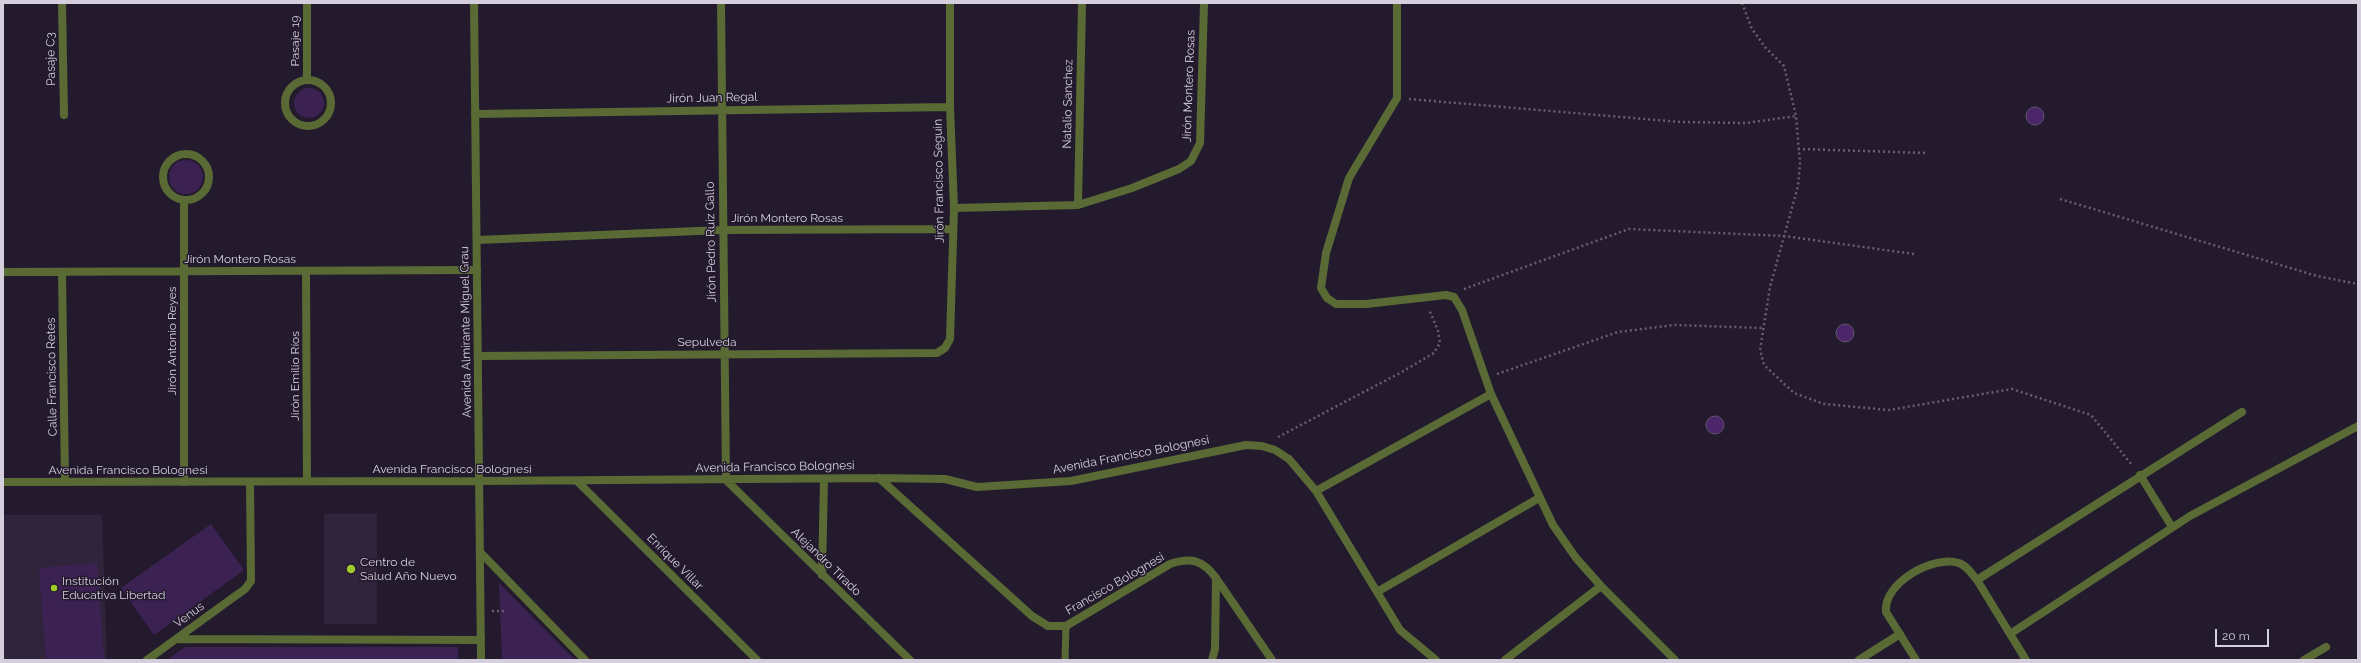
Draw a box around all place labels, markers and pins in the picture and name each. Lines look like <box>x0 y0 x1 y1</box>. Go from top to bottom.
place label: Centro de Salud Año Nuevo <box>360 555 457 583</box>
marker: Centro de Salud Año Nuevo <box>345 563 357 575</box>
place label: Institución Educativa Libertad <box>62 574 166 602</box>
marker: Institución Educativa Libertad <box>49 583 59 593</box>

